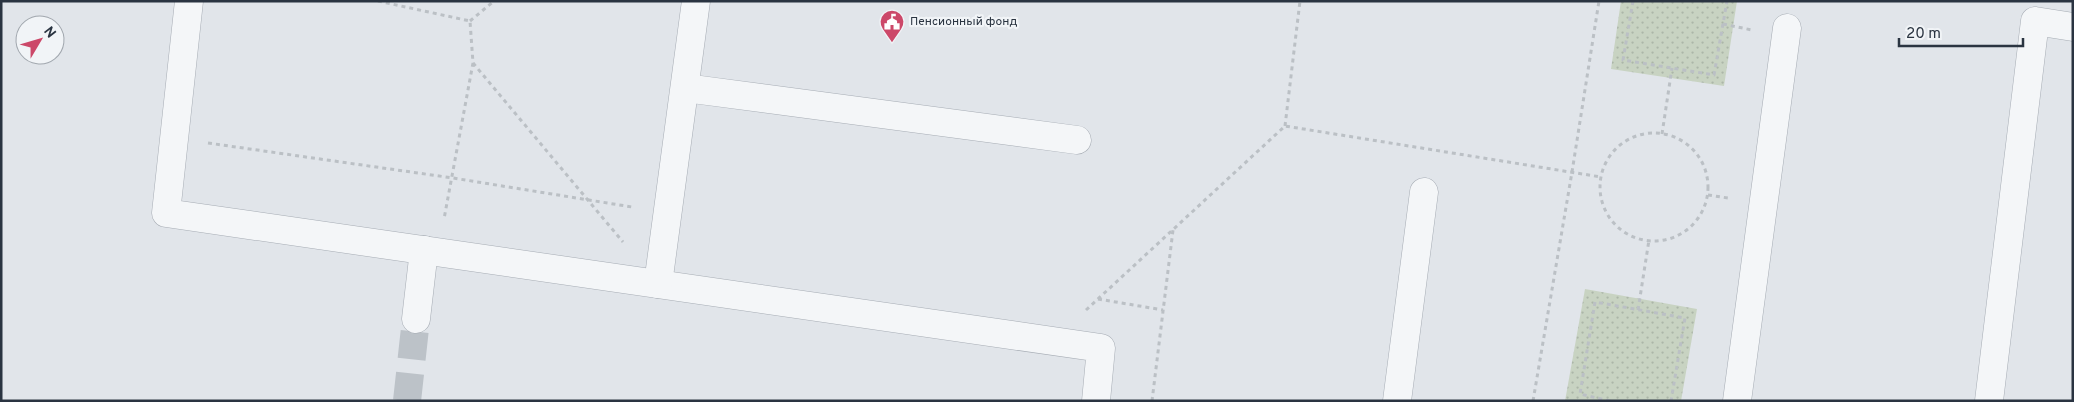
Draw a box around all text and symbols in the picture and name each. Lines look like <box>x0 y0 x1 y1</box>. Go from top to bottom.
public building icon: Пенсионный фонд <box>879 9 905 43</box>
place label: Пенсионный фонд <box>910 14 1017 30</box>
north arrow <box>15 15 65 65</box>
scale bar <box>1899 15 2023 47</box>
text: N <box>39 24 59 42</box>
text: 20 m <box>1906 25 1941 44</box>

